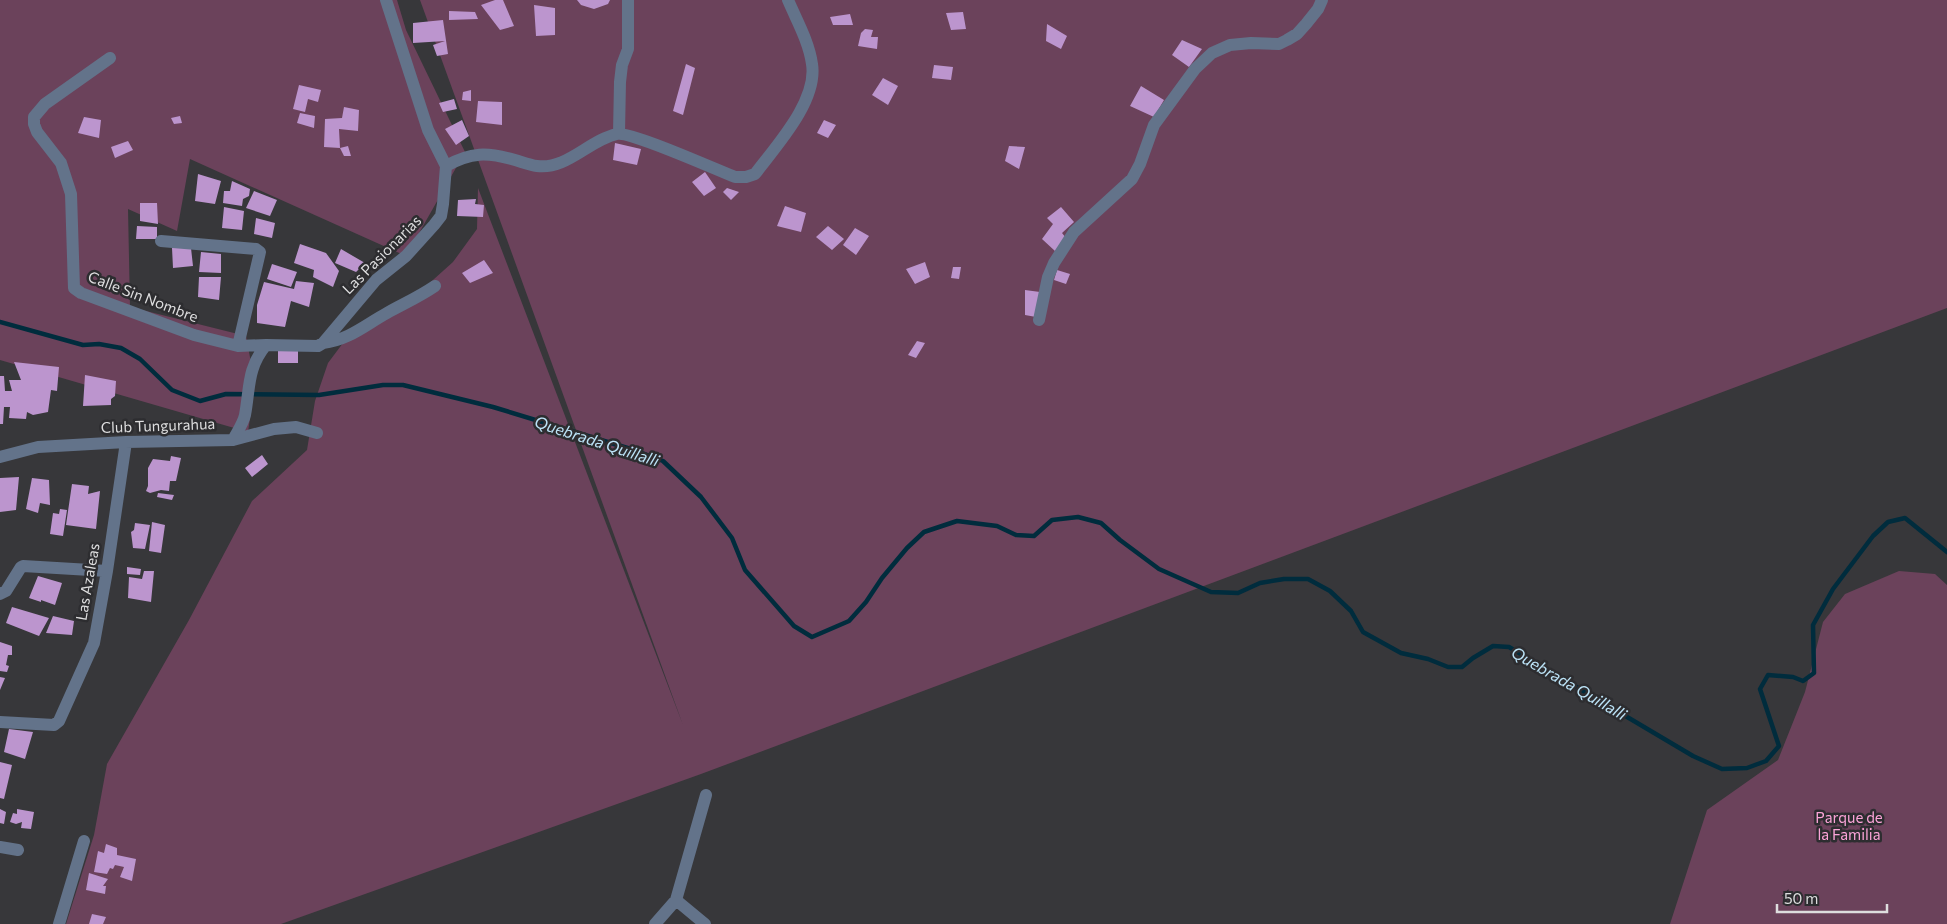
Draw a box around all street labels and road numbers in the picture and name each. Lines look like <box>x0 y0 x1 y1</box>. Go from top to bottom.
street label: Las Pasionarias <box>338 211 425 297</box>
street label: Calle Sin Nombre <box>86 267 201 325</box>
street label: Club Tungurahua <box>100 414 216 436</box>
street label: Las Azaleas <box>71 542 103 622</box>

